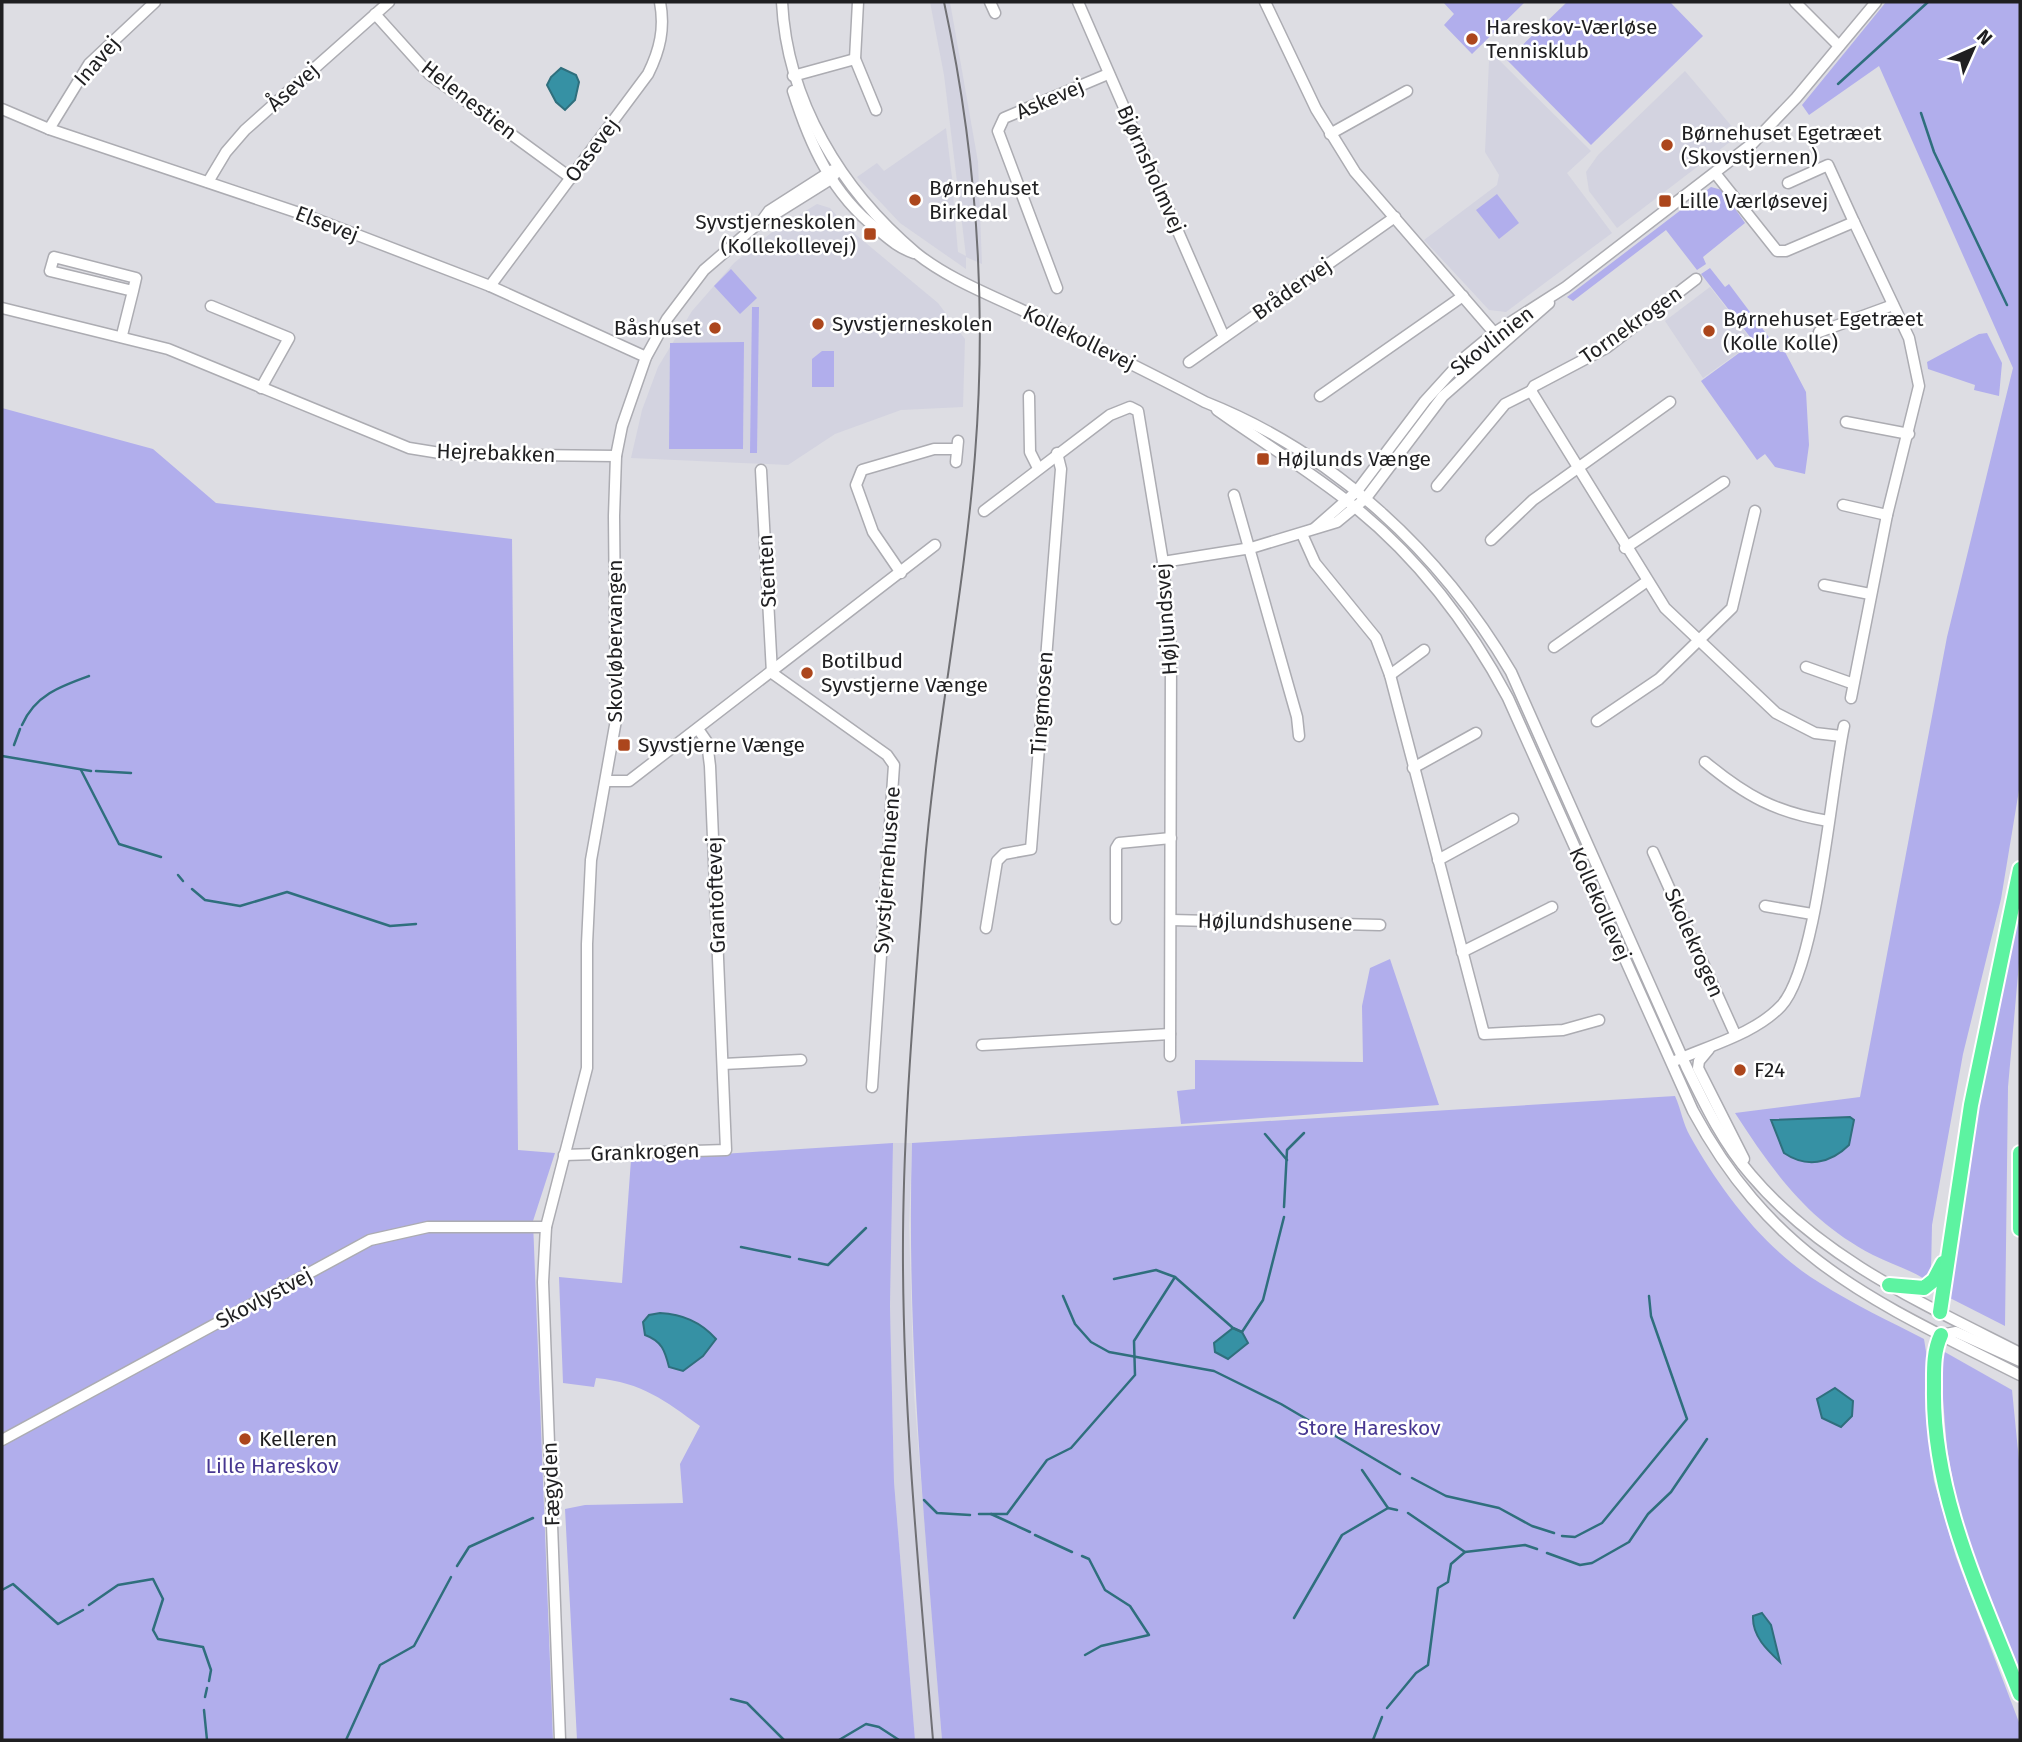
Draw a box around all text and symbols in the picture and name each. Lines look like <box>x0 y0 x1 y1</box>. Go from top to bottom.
place label: Hareskov-Værløse Tennisklub <box>1486 14 1658 64</box>
north arrow <box>1938 14 2008 84</box>
text: N <box>1972 25 1997 50</box>
street label: Inavej <box>68 31 126 91</box>
marker: Hareskov-Værløse Tennisklub <box>1464 31 1480 47</box>
street label: Helenestien <box>416 55 522 145</box>
street label: Åsevej <box>262 57 324 117</box>
street label: Askevej <box>1012 73 1088 125</box>
street label: Bjørnsholmvej <box>1111 101 1191 237</box>
street label: Oasevej <box>559 113 625 187</box>
place label: Børnehuset Egetræet (Skovstjernen) <box>1681 120 1882 170</box>
marker: Børnehuset Egetræet (Skovstjernen) <box>1659 137 1675 153</box>
place label: Børnehuset Birkedal <box>929 175 1040 225</box>
place label: Lille Værløsevej <box>1679 188 1828 214</box>
marker: Børnehuset Birkedal <box>907 192 923 208</box>
marker: Lille Værløsevej <box>1657 193 1673 209</box>
street label: Elsevej <box>292 200 362 248</box>
place label: Syvstjerneskolen (Kollekollevej) <box>695 209 856 259</box>
marker: Syvstjerneskolen (Kollekollevej) <box>862 226 878 242</box>
street label: Brådervej <box>1247 252 1337 326</box>
street label: Tornekrogen <box>1575 280 1687 370</box>
street label: Kollekollevej <box>1018 300 1140 376</box>
street label: Skovlinien <box>1445 300 1539 382</box>
place label: Børnehuset Egetræet (Kolle Kolle) <box>1723 306 1924 356</box>
place label: Syvstjerneskolen <box>832 311 993 337</box>
place label: Båshuset <box>614 315 701 341</box>
marker: Syvstjerneskolen <box>810 316 826 332</box>
marker: Båshuset <box>707 320 723 336</box>
marker: Børnehuset Egetræet (Kolle Kolle) <box>1701 323 1717 339</box>
street label: Hejrebakken <box>436 438 556 468</box>
place label: Højlunds Vænge <box>1277 446 1431 472</box>
marker: Højlunds Vænge <box>1255 451 1271 467</box>
street label: Stenten <box>752 534 782 608</box>
street label: Skovløbervangen <box>602 560 628 722</box>
street label: Højlundsvej <box>1149 562 1183 676</box>
place label: Botilbud Syvstjerne Vænge <box>821 648 988 698</box>
street label: Tingmosen <box>1025 650 1059 756</box>
marker: Botilbud Syvstjerne Vænge <box>799 665 815 681</box>
place label: Syvstjerne Vænge <box>638 732 805 758</box>
marker: Syvstjerne Vænge <box>616 737 632 753</box>
street label: Syvstjernehusene <box>868 785 906 955</box>
street label: Grantoftevej <box>701 836 731 954</box>
street label: Kollekollevej <box>1563 843 1637 965</box>
street label: Skolekrogen <box>1658 884 1730 1002</box>
street label: Højlundshusene <box>1197 908 1353 936</box>
place label: F24 <box>1754 1057 1785 1083</box>
marker: F24 <box>1732 1062 1748 1078</box>
street label: Grankrogen <box>590 1137 700 1167</box>
street label: Skovlystvej <box>211 1262 317 1334</box>
park label: Store Hareskov <box>1298 1415 1441 1441</box>
place label: Kelleren <box>259 1426 337 1452</box>
marker: Kelleren <box>237 1431 253 1447</box>
street label: Fægyden <box>537 1441 565 1527</box>
park label: Lille Hareskov <box>205 1453 339 1479</box>

